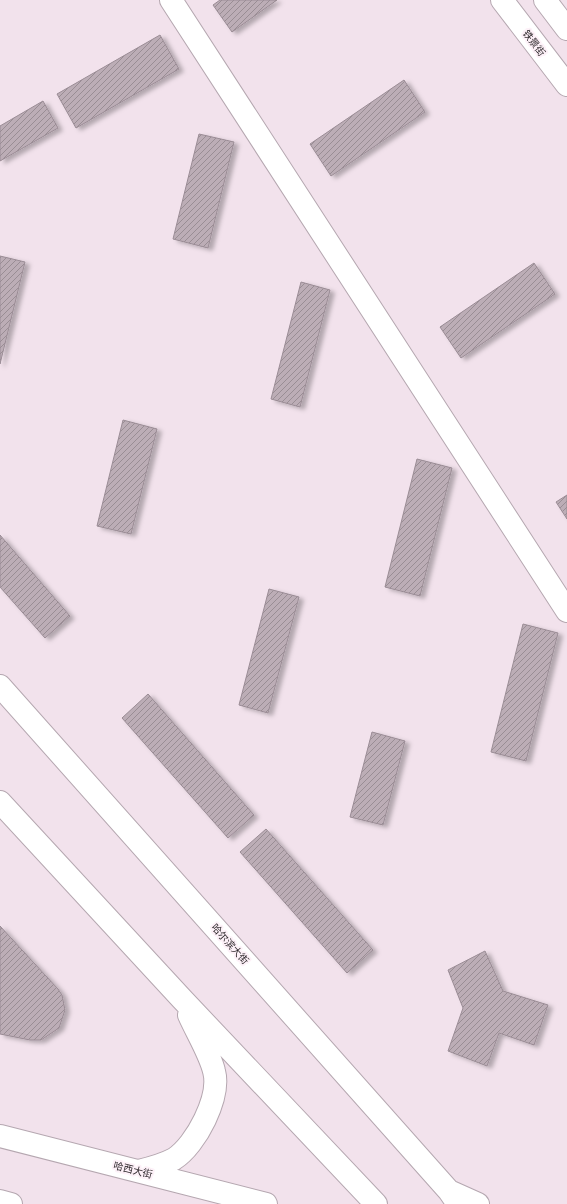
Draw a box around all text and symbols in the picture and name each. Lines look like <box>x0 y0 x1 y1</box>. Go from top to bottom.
street label: 铁景街 <box>520 27 548 59</box>
street label: 哈尔滨大街 <box>208 921 252 967</box>
street label: 哈西大街 <box>112 1159 154 1181</box>

